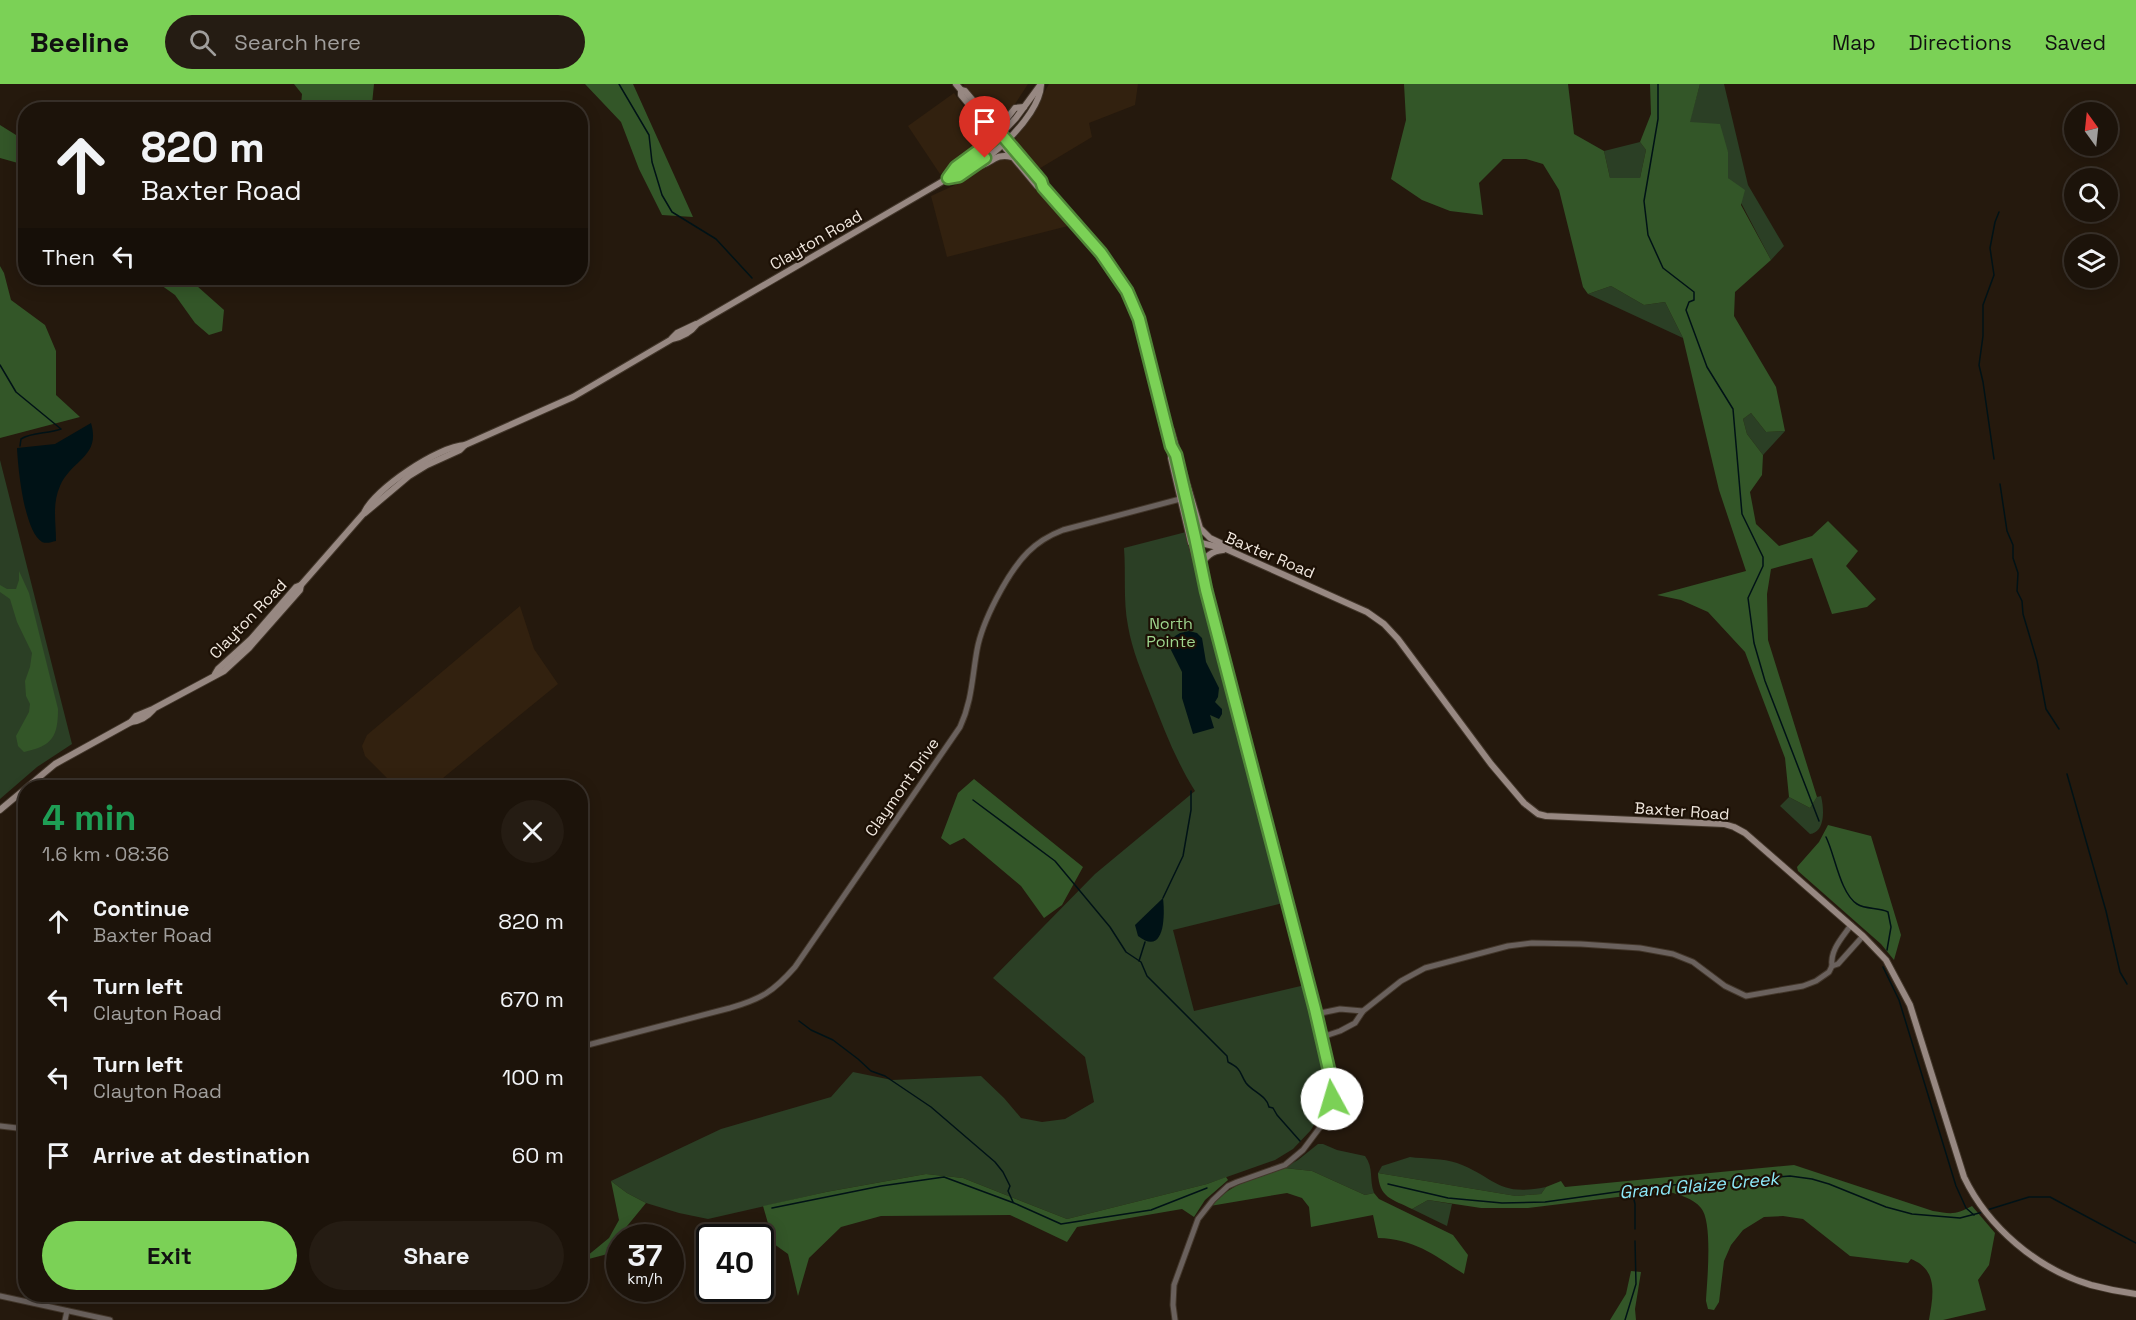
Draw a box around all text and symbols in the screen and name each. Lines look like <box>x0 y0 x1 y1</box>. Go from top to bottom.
search box <box>165 15 585 69</box>
text: Beeline <box>30 24 129 60</box>
icon: search <box>186 26 219 59</box>
text: Search here <box>234 28 361 56</box>
text: Map <box>1832 29 1876 56</box>
text: Directions <box>1909 29 2012 56</box>
text: Saved <box>2045 29 2106 56</box>
pin <box>959 96 1010 158</box>
north arrow <box>2064 102 2118 156</box>
map controls <box>2064 102 2118 288</box>
icon: arrive <box>968 105 1001 138</box>
text: 820 m <box>141 121 265 174</box>
icon: ahead <box>42 126 120 204</box>
button: search <box>2064 168 2118 222</box>
text: Baxter Road <box>141 173 302 208</box>
street label: Clayton Road <box>766 205 866 275</box>
button: layers <box>2064 234 2118 288</box>
icon: left <box>107 240 140 273</box>
text: Then <box>42 243 95 271</box>
street label: Baxter Road <box>1222 527 1318 583</box>
street label: Clayton Road <box>205 575 291 663</box>
park label: North Pointe <box>1146 613 1196 652</box>
street label: Claymont Drive <box>860 733 944 841</box>
text: 4 min <box>42 795 137 841</box>
street label: Baxter Road <box>1634 797 1730 825</box>
button: close <box>501 800 564 863</box>
text: 1.6 km · 08:36 <box>42 841 169 867</box>
text: Continue <box>93 894 189 922</box>
icon: ahead <box>42 905 75 938</box>
text: 820 m <box>498 907 564 935</box>
text: Baxter Road <box>93 922 212 948</box>
text: Turn left <box>93 972 183 1000</box>
icon: left <box>42 983 75 1016</box>
text: 670 m <box>500 985 564 1013</box>
text: Clayton Road <box>93 1000 222 1026</box>
text: Turn left <box>93 1050 183 1078</box>
icon: left <box>42 1061 75 1094</box>
text: 100 m <box>502 1063 564 1091</box>
position arrow <box>1300 1067 1364 1131</box>
text: Clayton Road <box>93 1078 222 1104</box>
icon: arrive <box>42 1139 75 1172</box>
text: Arrive at destination <box>93 1141 310 1169</box>
text: 60 m <box>512 1141 564 1169</box>
water label: Grand Glaize Creek <box>1618 1166 1782 1203</box>
button: Exit <box>42 1221 297 1290</box>
button: Share <box>309 1221 564 1290</box>
speed limit sign: 40 <box>696 1224 774 1302</box>
text: 37 <box>628 1236 662 1275</box>
text: km/h <box>627 1269 663 1288</box>

